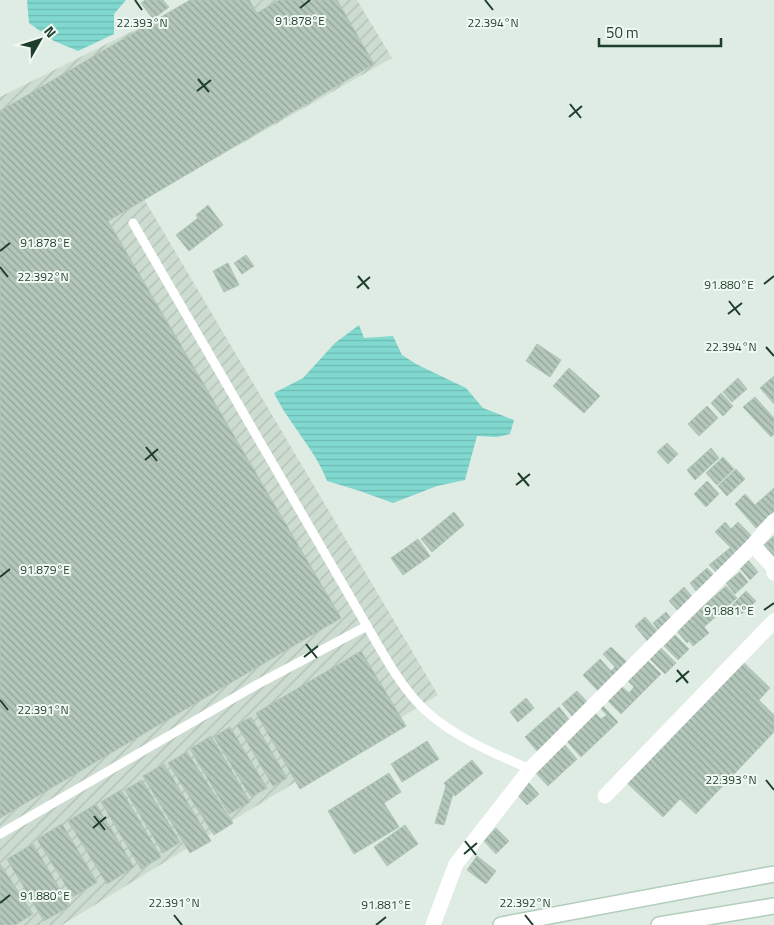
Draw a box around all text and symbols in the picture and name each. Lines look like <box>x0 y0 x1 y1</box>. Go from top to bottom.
text: 91.878°E <box>275 11 325 30</box>
text: 22.393°N <box>116 13 168 32</box>
text: 22.394°N <box>467 13 519 32</box>
north arrow <box>15 15 65 65</box>
scale bar <box>599 15 722 47</box>
text: N <box>39 21 62 42</box>
text: 50 m <box>606 21 639 44</box>
text: 91.878°E <box>20 233 70 252</box>
text: 22.392°N <box>17 267 69 286</box>
text: 91.880°E <box>704 275 754 294</box>
text: 22.394°N <box>705 337 757 356</box>
text: 91.879°E <box>20 560 70 579</box>
text: 91.881°E <box>704 601 754 620</box>
text: 22.391°N <box>17 700 69 719</box>
text: 22.393°N <box>705 770 757 789</box>
text: 91.880°E <box>20 886 70 905</box>
text: 22.391°N <box>148 893 200 912</box>
text: 22.392°N <box>499 893 551 912</box>
text: 91.881°E <box>361 895 411 914</box>

